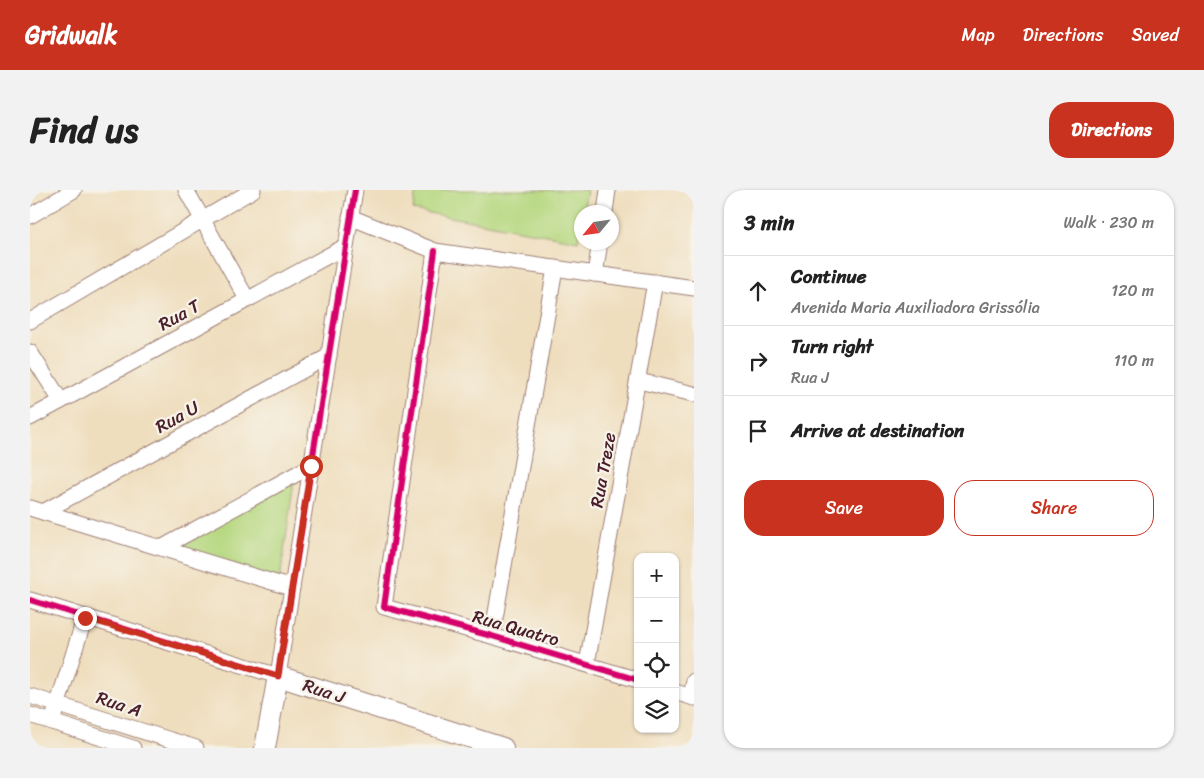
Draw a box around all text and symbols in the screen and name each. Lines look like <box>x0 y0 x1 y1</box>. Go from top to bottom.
text: Gridwalk <box>25 14 117 56</box>
text: Map <box>962 19 995 51</box>
text: Directions <box>1023 19 1104 51</box>
text: Saved <box>1132 19 1179 51</box>
text: Find us <box>30 99 138 161</box>
button: Directions <box>1049 102 1174 158</box>
text: 3 min <box>744 204 794 242</box>
north arrow <box>574 205 619 250</box>
text: Walk · 230 m <box>1063 208 1154 237</box>
text: Continue <box>791 260 867 293</box>
text: 120 m <box>1111 276 1154 305</box>
icon: ahead <box>744 277 772 305</box>
street label: Rua T <box>152 290 207 340</box>
text: Avenida Maria Auxiliadora Grissólia <box>791 293 1040 322</box>
text: Turn right <box>791 330 873 363</box>
text: 110 m <box>1114 346 1154 375</box>
icon: right <box>744 347 772 375</box>
text: Rua J <box>791 363 829 392</box>
street label: Rua U <box>149 391 206 442</box>
text: Arrive at destination <box>791 414 964 447</box>
icon: arrive <box>744 417 772 445</box>
street label: Rua Treze <box>581 430 625 510</box>
route start <box>300 455 323 478</box>
button: Save <box>744 480 944 536</box>
button: Share <box>954 480 1154 536</box>
map controls <box>634 553 679 733</box>
button: + <box>634 553 679 598</box>
button: − <box>634 598 679 643</box>
street label: Rua Quatro <box>469 600 563 656</box>
route end <box>74 607 97 630</box>
button: locate <box>634 643 679 688</box>
street label: Rua J <box>299 669 350 713</box>
street label: Rua A <box>92 682 146 726</box>
button: layers <box>634 688 679 733</box>

